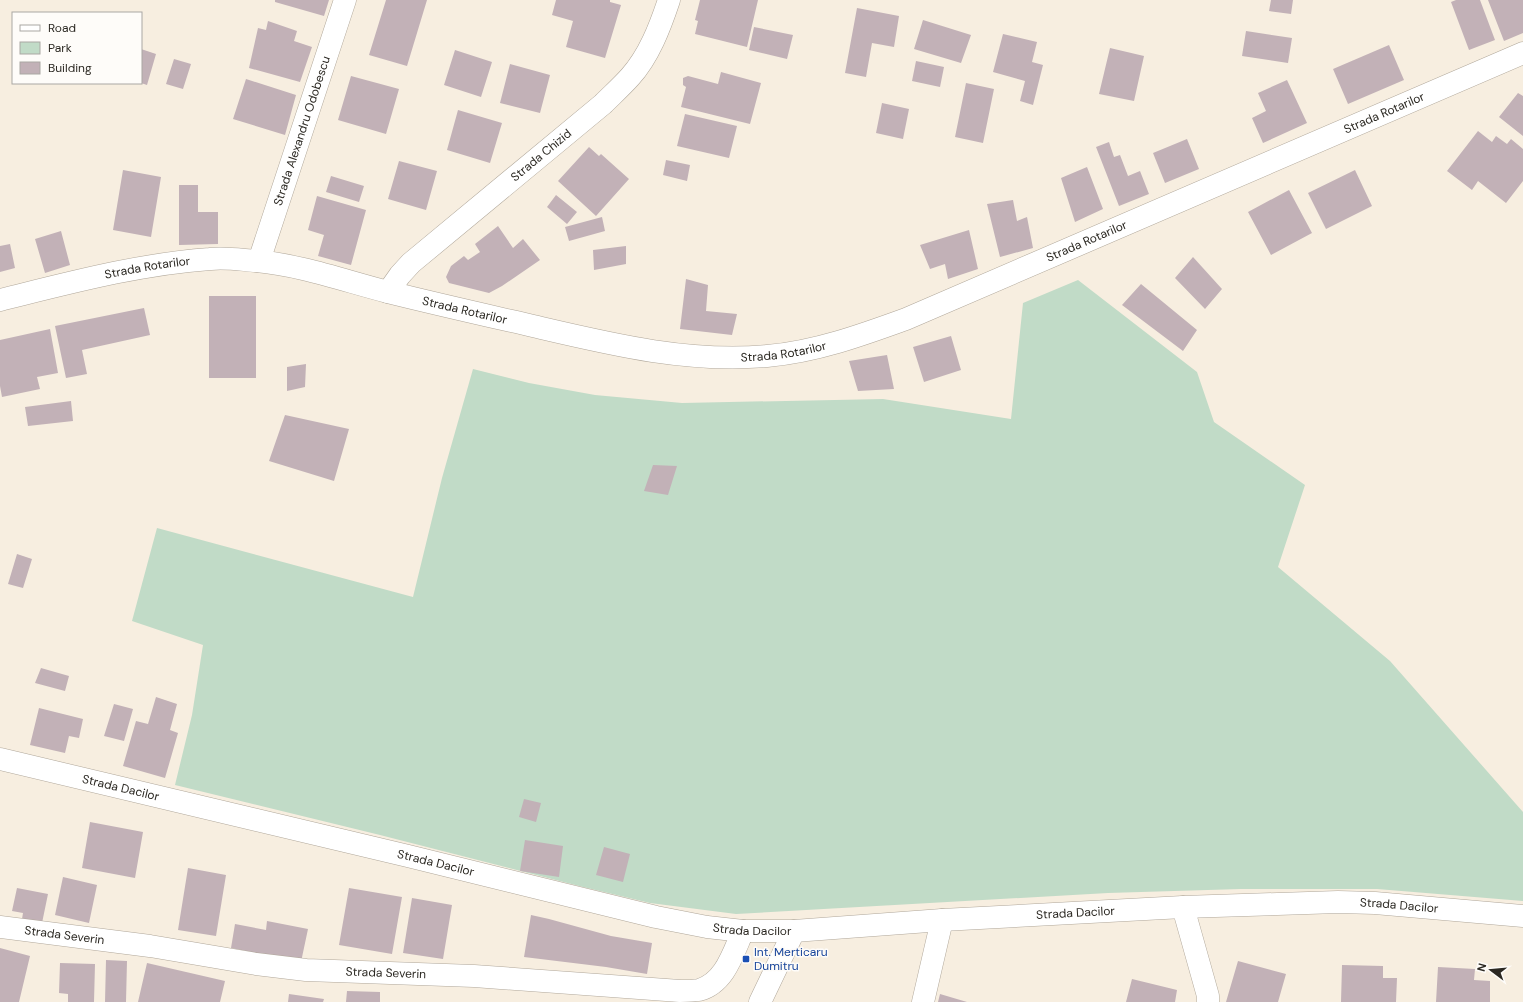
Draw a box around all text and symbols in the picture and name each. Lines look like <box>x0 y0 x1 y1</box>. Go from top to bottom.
legend <box>12 12 142 84</box>
text: Road <box>48 20 76 36</box>
text: Park <box>48 40 72 56</box>
street label: Strada Alexandru Odobescu <box>270 54 334 208</box>
text: Building <box>48 60 92 76</box>
street label: Strada Rotarilor <box>1341 88 1427 137</box>
street label: Strada Chizid <box>507 125 575 185</box>
street label: Strada Rotarilor <box>1044 216 1130 266</box>
street label: Strada Rotarilor <box>103 253 191 283</box>
street label: Strada Rotarilor <box>421 293 509 328</box>
street label: Strada Rotarilor <box>740 337 829 365</box>
street label: Strada Dacilor <box>80 771 161 805</box>
street label: Strada Dacilor <box>396 846 476 880</box>
street label: Strada Dacilor <box>1360 895 1440 917</box>
street label: Strada Dacilor <box>1036 903 1116 923</box>
street label: Strada Dacilor <box>712 920 792 939</box>
street label: Strada Severin <box>24 922 106 948</box>
place label: Int. Merticaru Dumitru <box>754 944 828 974</box>
north arrow <box>1471 950 1511 990</box>
marker: Int. Merticaru Dumitru <box>741 954 751 964</box>
text: N <box>1474 961 1489 973</box>
street label: Strada Severin <box>345 963 427 982</box>

